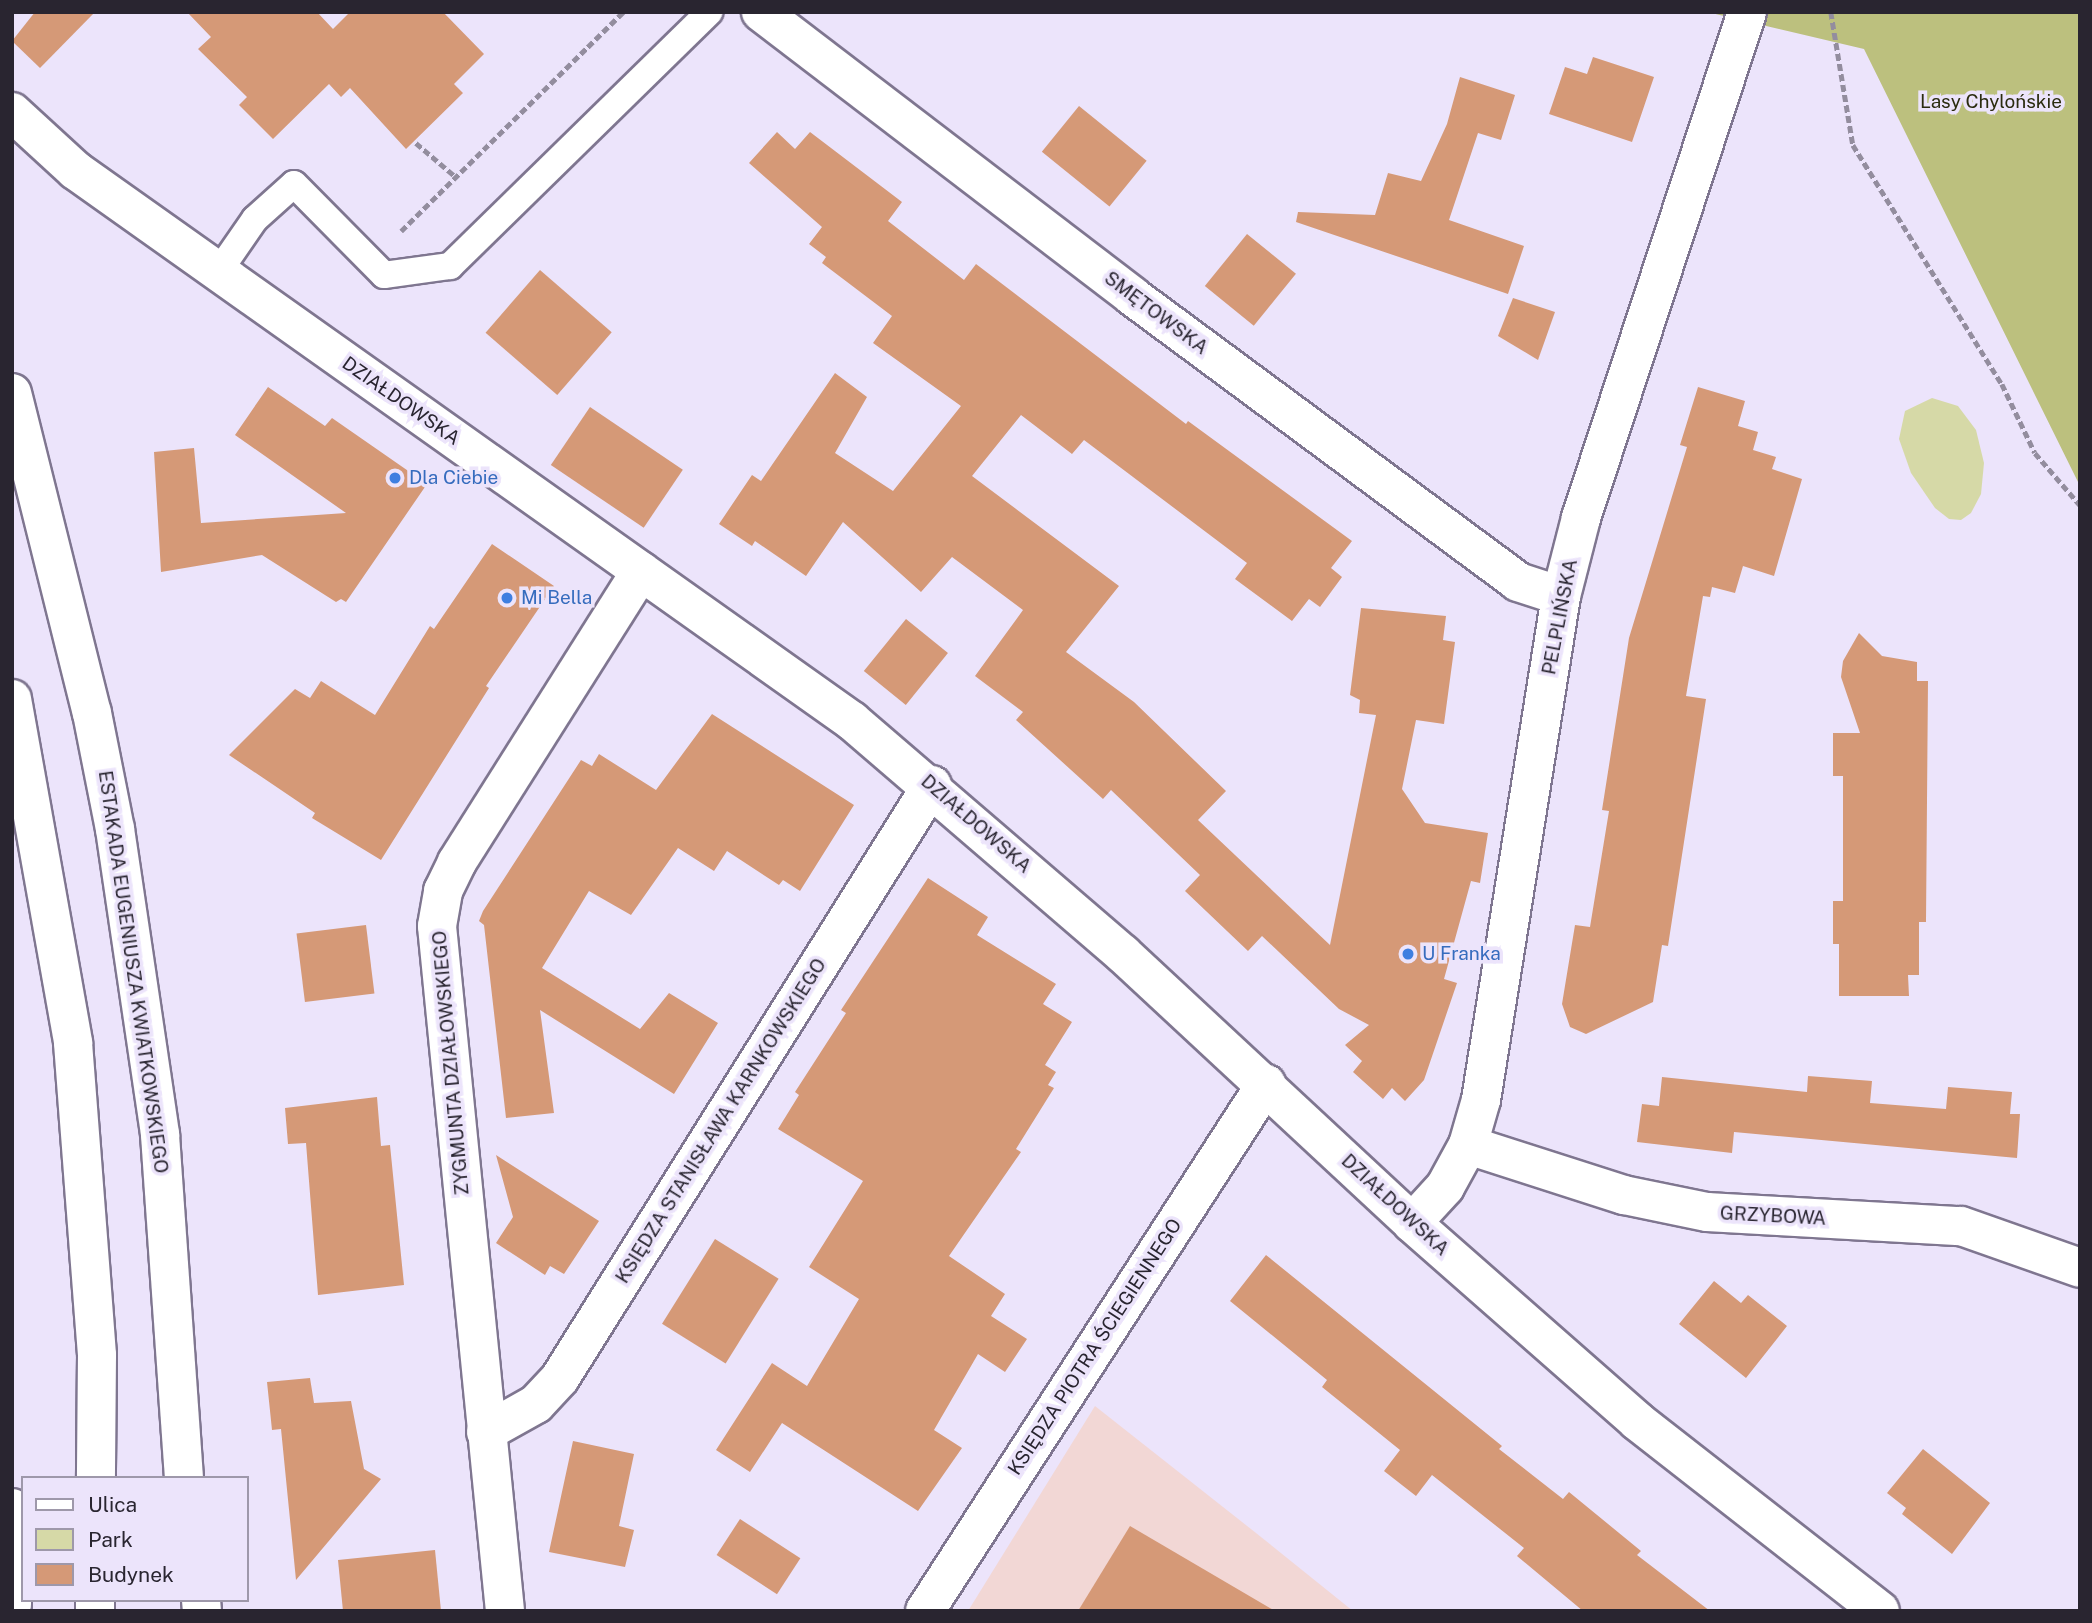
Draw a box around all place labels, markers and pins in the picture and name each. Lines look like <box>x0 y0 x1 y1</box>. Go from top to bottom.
place label: Dla Ciebie <box>409 467 498 489</box>
marker: Dla Ciebie <box>387 470 403 486</box>
place label: Mi Bella <box>521 587 592 609</box>
marker: Mi Bella <box>499 590 515 606</box>
place label: U Franka <box>1422 943 1501 965</box>
marker: U Franka <box>1400 946 1416 962</box>

